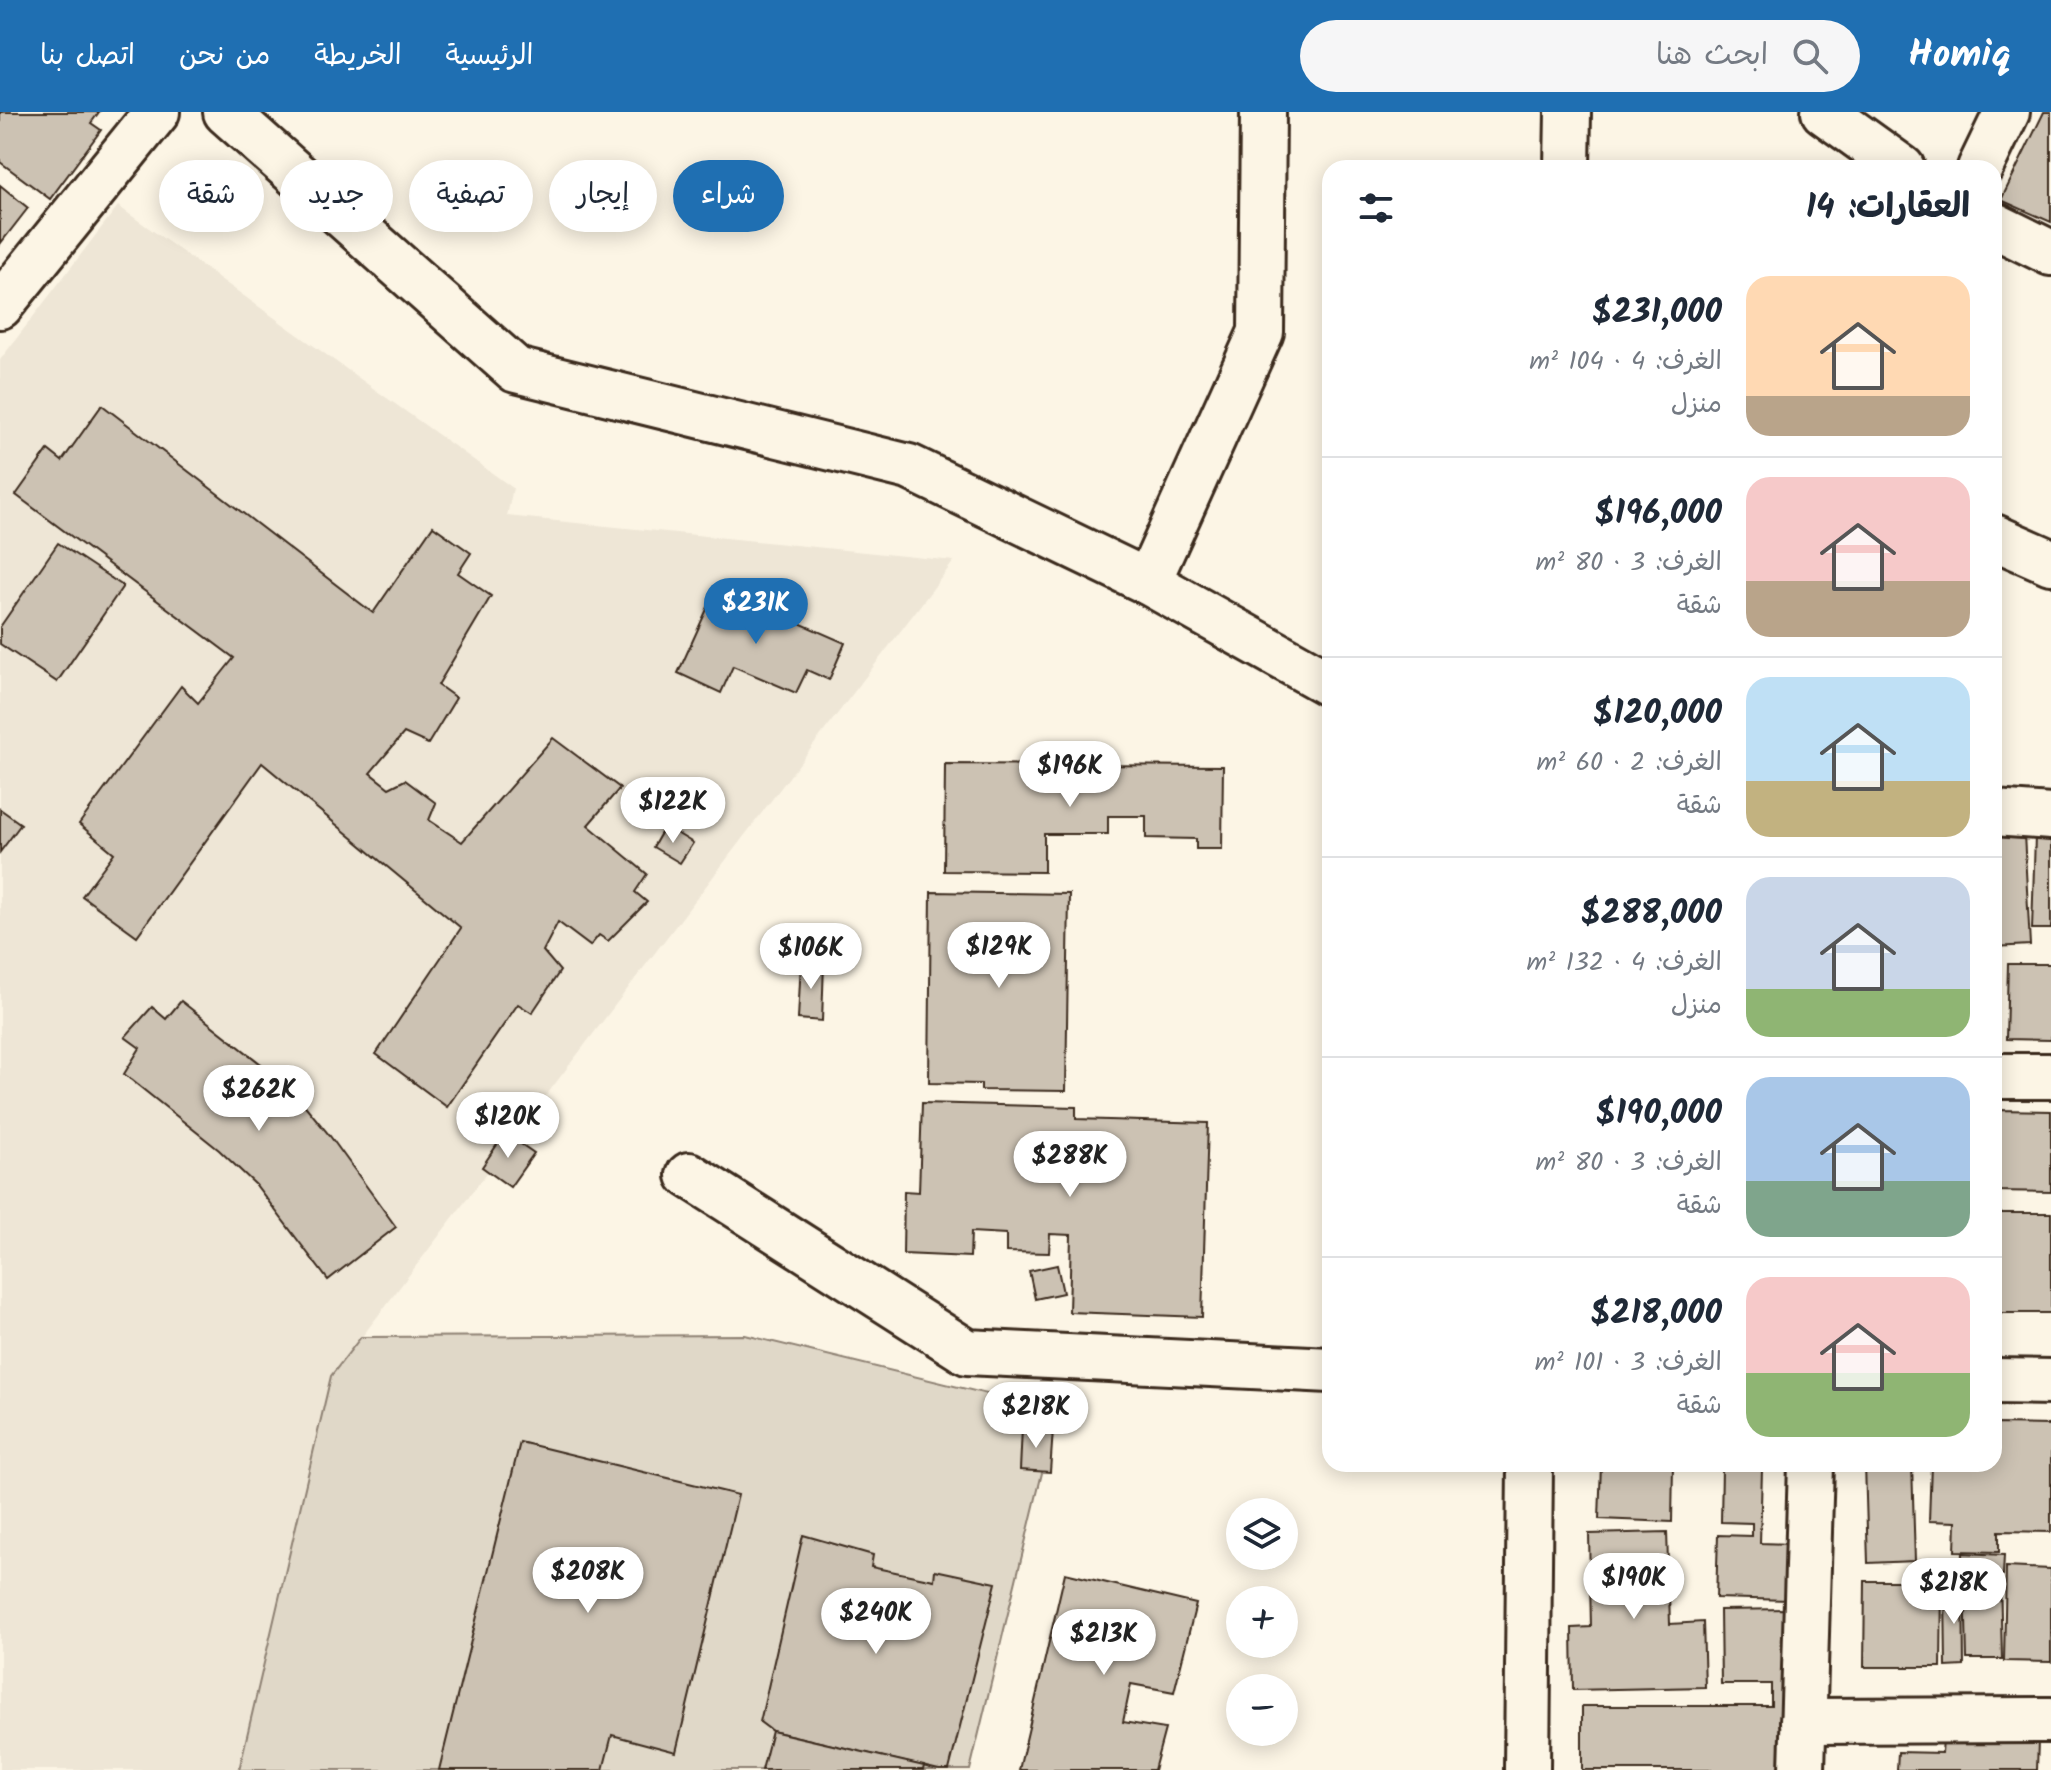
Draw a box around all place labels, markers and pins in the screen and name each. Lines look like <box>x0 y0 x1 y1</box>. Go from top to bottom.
pin: $231K <box>700 578 812 646</box>
pin: $196K <box>1014 741 1126 809</box>
pin: $122K <box>617 777 729 845</box>
pin: $129K <box>943 922 1055 990</box>
pin: $106K <box>755 923 867 991</box>
pin: $262K <box>203 1065 315 1133</box>
pin: $120K <box>452 1092 564 1160</box>
pin: $288K <box>1014 1131 1126 1199</box>
pin: $218K <box>980 1382 1092 1450</box>
pin: $208K <box>532 1547 644 1615</box>
pin: $190K <box>1578 1553 1690 1621</box>
pin: $218K <box>1898 1558 2010 1626</box>
pin: $240K <box>820 1588 932 1656</box>
pin: $213K <box>1048 1609 1160 1677</box>

